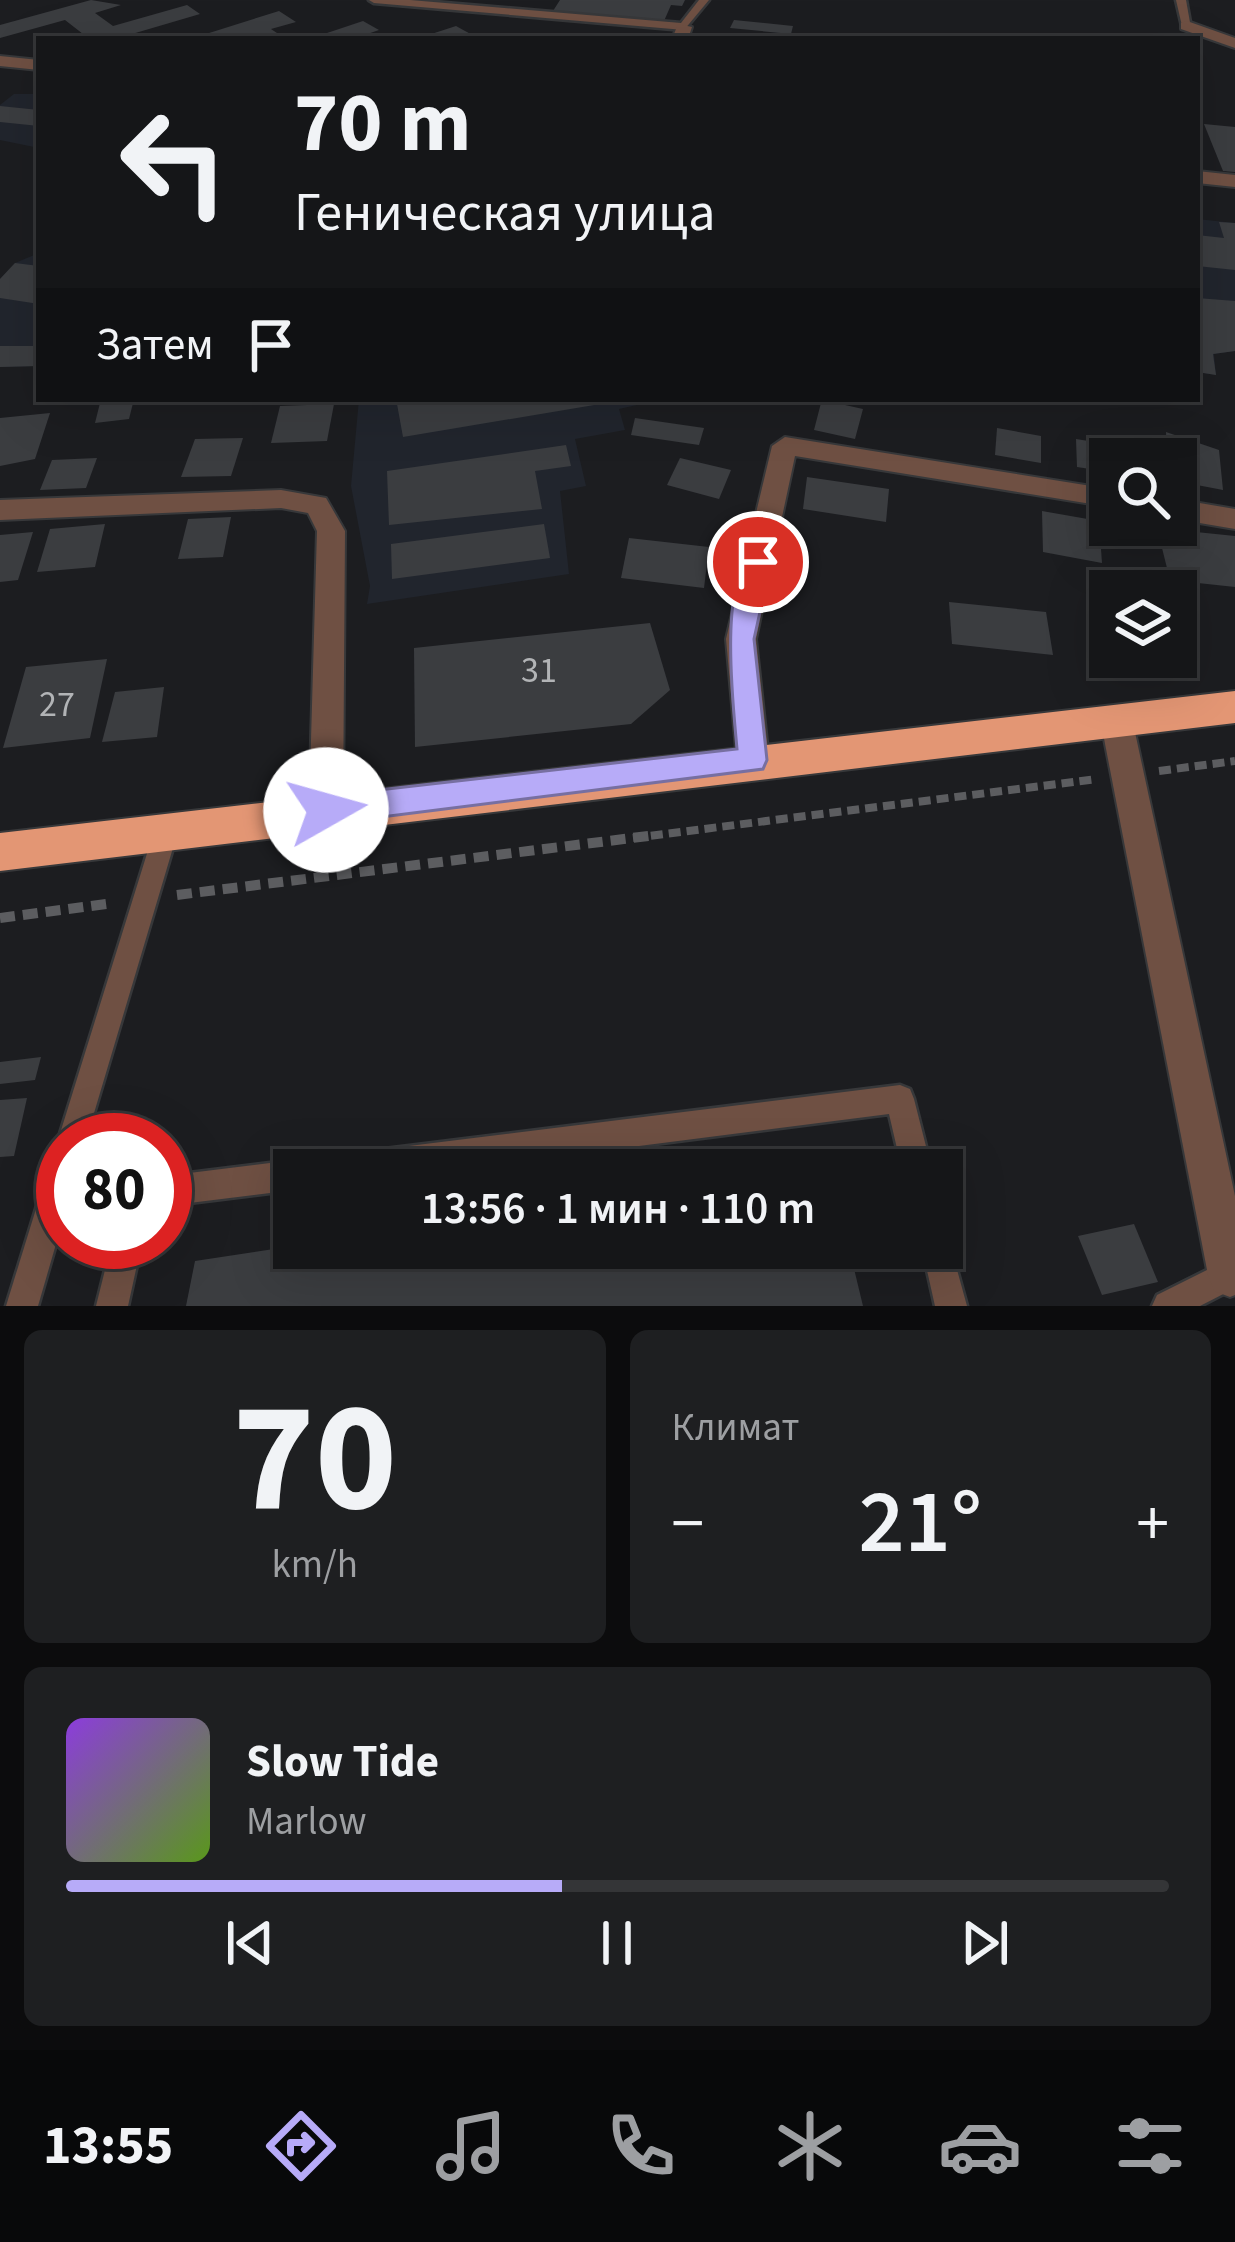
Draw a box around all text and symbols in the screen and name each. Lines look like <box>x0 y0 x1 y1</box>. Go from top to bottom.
text: 70 m <box>294 64 472 184</box>
icon: left <box>96 84 252 240</box>
text: Геническая улица <box>294 175 715 252</box>
icon: arrive <box>238 312 304 378</box>
text: Затем <box>96 313 214 377</box>
map controls <box>1089 438 1197 678</box>
button: search <box>1089 438 1197 546</box>
pin <box>707 511 809 613</box>
icon: arrive <box>725 529 791 595</box>
button: layers <box>1089 570 1197 678</box>
house number: 31 <box>521 645 557 696</box>
house number: 27 <box>39 679 75 730</box>
position arrow <box>263 747 389 873</box>
speed limit sign: 80 <box>36 1113 192 1269</box>
text: 13:56 · 1 мин · 110 m <box>421 1177 815 1241</box>
text: 70 <box>232 1348 397 1570</box>
text: Климат <box>672 1400 799 1456</box>
text: 21° <box>858 1459 982 1587</box>
text: − <box>672 1477 704 1571</box>
text: + <box>1136 1477 1169 1571</box>
text: km/h <box>271 1537 358 1593</box>
text: Slow Tide <box>246 1730 439 1794</box>
text: Marlow <box>246 1794 367 1850</box>
icon: previous <box>217 1910 283 1976</box>
icon: pause <box>584 1910 650 1976</box>
icon: next <box>952 1910 1018 1976</box>
icon: directions <box>259 2104 343 2188</box>
icon: music <box>429 2104 513 2188</box>
icon: phone <box>599 2104 683 2188</box>
icon: climate <box>768 2104 852 2188</box>
icon: car <box>938 2104 1022 2188</box>
icon: filters <box>1108 2104 1192 2188</box>
text: 13:55 <box>43 2108 173 2185</box>

